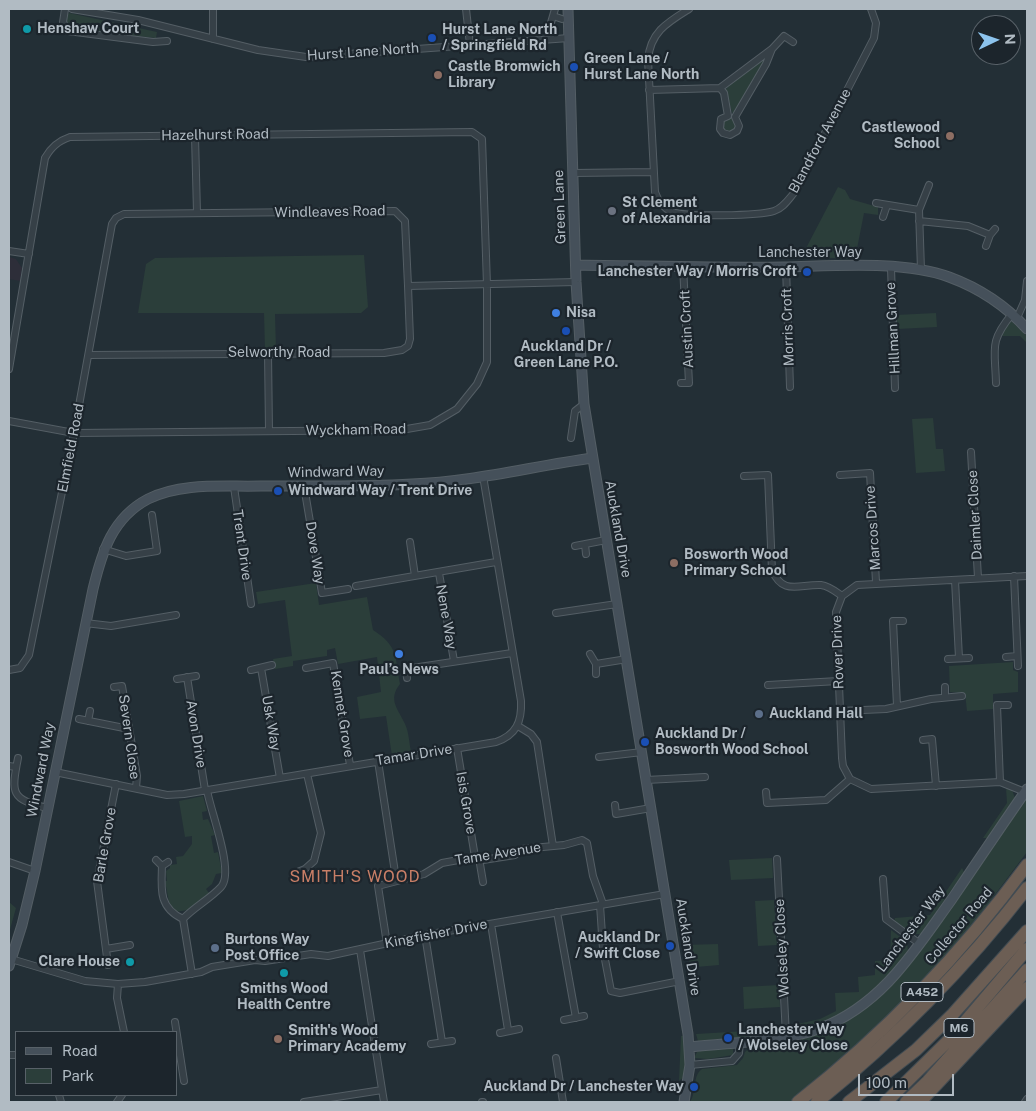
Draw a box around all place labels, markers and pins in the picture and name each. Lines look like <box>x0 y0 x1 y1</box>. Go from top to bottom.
place label: Henshaw Court <box>37 21 139 37</box>
place label: Hurst Lane North / Springfield Rd <box>442 22 557 54</box>
marker: Henshaw Court <box>21 23 33 35</box>
marker: Hurst Lane North / Springfield Rd <box>426 32 438 44</box>
place label: Green Lane / Hurst Lane North <box>584 51 699 84</box>
place label: Castle Bromwich Library <box>448 59 561 92</box>
marker: Green Lane / Hurst Lane North <box>568 61 580 73</box>
marker: Castle Bromwich Library <box>432 69 444 81</box>
place label: Castlewood School <box>862 120 940 152</box>
marker: Castlewood School <box>944 130 956 142</box>
place label: St Clement of Alexandria <box>622 195 711 228</box>
marker: St Clement of Alexandria <box>606 205 618 217</box>
place label: Lanchester Way / Morris Croft <box>597 264 797 280</box>
marker: Lanchester Way / Morris Croft <box>801 266 813 278</box>
place label: Nisa <box>566 305 596 321</box>
marker: Nisa <box>550 307 562 319</box>
marker: Auckland Dr / Green Lane P.O. <box>560 325 572 337</box>
place label: Auckland Dr / Green Lane P.O. <box>514 339 618 372</box>
place label: Windward Way / Trent Drive <box>288 483 472 499</box>
marker: Windward Way / Trent Drive <box>272 485 284 497</box>
place label: Bosworth Wood Primary School <box>684 547 788 580</box>
marker: Bosworth Wood Primary School <box>668 557 680 569</box>
marker: Paul’s News <box>393 648 405 660</box>
place label: Paul’s News <box>359 662 439 678</box>
place label: Auckland Hall <box>769 706 863 722</box>
marker: Auckland Hall <box>753 708 765 720</box>
place label: Auckland Dr / Bosworth Wood School <box>655 726 809 759</box>
marker: Auckland Dr / Bosworth Wood School <box>639 736 651 748</box>
place label: Auckland Dr / Swift Close <box>575 930 660 962</box>
place label: Burtons Way Post Office <box>225 932 309 964</box>
marker: Auckland Dr / Swift Close <box>664 940 676 952</box>
marker: Burtons Way Post Office <box>209 942 221 954</box>
place label: Clare House <box>38 954 120 970</box>
marker: Clare House <box>124 956 136 968</box>
marker: Smiths Wood Health Centre <box>278 967 290 979</box>
place label: Smiths Wood Health Centre <box>237 981 331 1014</box>
place label: Lanchester Way / Wolseley Close <box>738 1022 848 1054</box>
place label: Smith's Wood Primary Academy <box>288 1023 406 1056</box>
marker: Lanchester Way / Wolseley Close <box>722 1032 734 1044</box>
marker: Smith's Wood Primary Academy <box>272 1033 284 1045</box>
place label: Auckland Dr / Lanchester Way <box>484 1079 684 1095</box>
marker: Auckland Dr / Lanchester Way <box>688 1081 700 1093</box>

